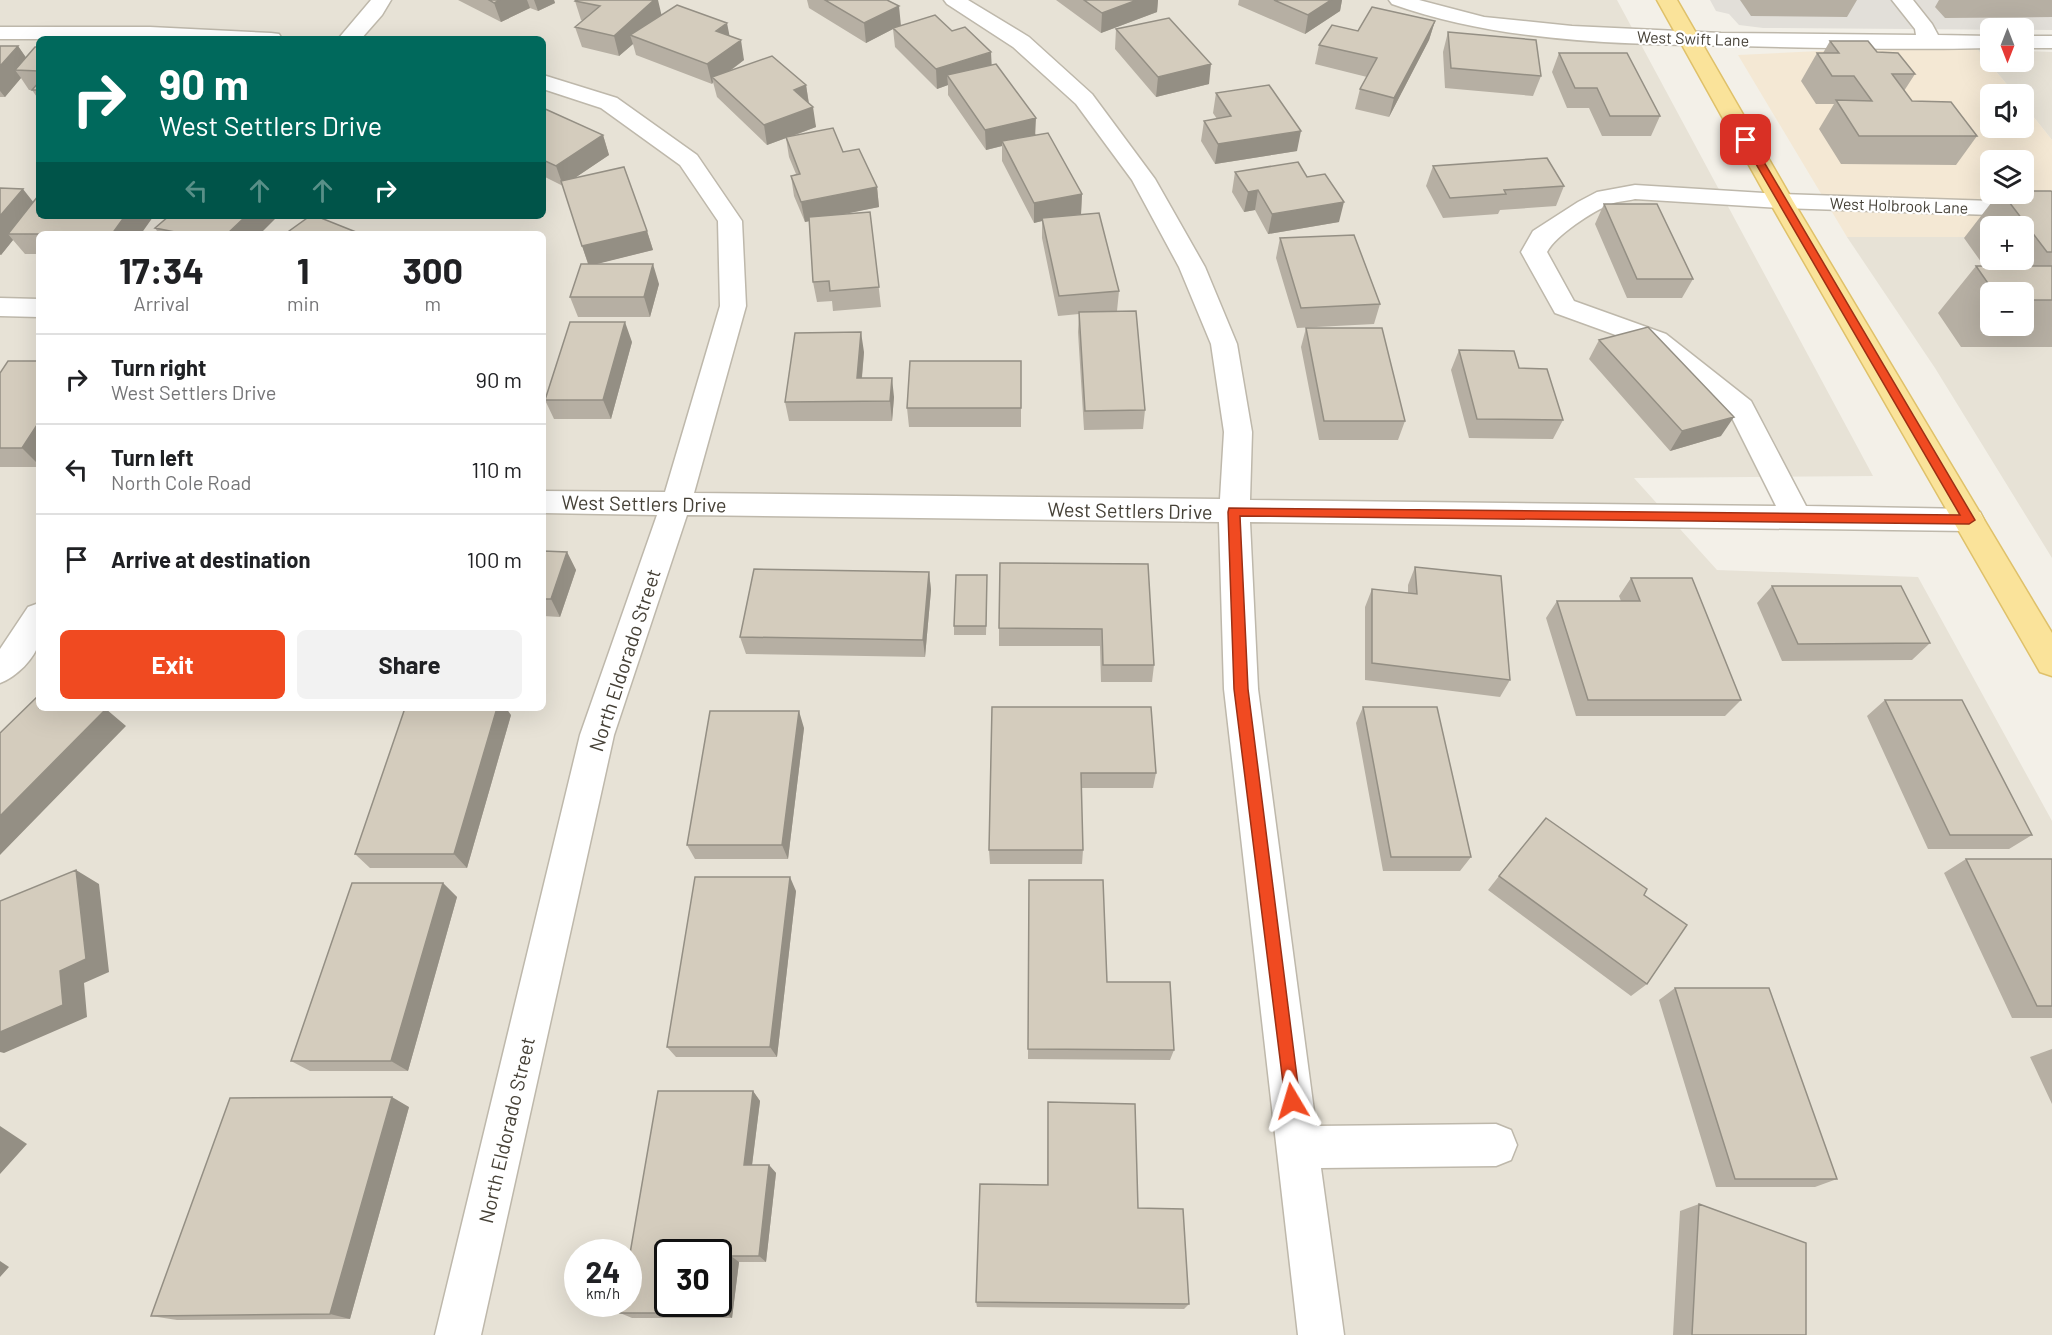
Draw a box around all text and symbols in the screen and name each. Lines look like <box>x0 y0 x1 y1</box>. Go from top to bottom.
north arrow <box>1980 18 2034 72</box>
map controls <box>1980 18 2034 336</box>
street label: West Swift Lane <box>1637 27 1749 49</box>
text: 90 m <box>159 58 249 108</box>
icon: right <box>60 60 138 138</box>
button: sound <box>1980 84 2034 138</box>
text: West Settlers Drive <box>159 109 382 141</box>
pin <box>1720 114 1771 165</box>
icon: arrive <box>1729 123 1762 156</box>
button: layers <box>1980 150 2034 204</box>
icon: left <box>180 174 213 207</box>
icon: ahead <box>243 174 276 207</box>
icon: ahead <box>306 174 339 207</box>
icon: right <box>369 174 402 207</box>
street label: West Holbrook Lane <box>1829 193 1969 217</box>
button: + <box>1980 216 2034 270</box>
text: 17:34 <box>119 248 204 291</box>
text: 1 <box>297 248 310 291</box>
text: 300 <box>402 248 463 291</box>
button: − <box>1980 282 2034 336</box>
text: Arrival <box>134 291 189 315</box>
text: min <box>287 291 319 315</box>
text: m <box>424 291 441 315</box>
text: Turn right <box>111 354 206 380</box>
icon: right <box>60 363 93 396</box>
text: 90 m <box>476 366 522 392</box>
text: West Settlers Drive <box>111 380 276 404</box>
text: Turn left <box>111 444 194 470</box>
icon: left <box>60 453 93 486</box>
text: 110 m <box>472 456 522 482</box>
text: North Cole Road <box>111 470 252 494</box>
street label: West Settlers Drive <box>561 490 727 516</box>
street label: West Settlers Drive <box>1047 497 1213 523</box>
icon: arrive <box>60 543 93 576</box>
text: Arrive at destination <box>111 546 310 572</box>
text: 100 m <box>467 546 522 572</box>
street label: North Eldorado Street <box>583 566 665 754</box>
button: Exit <box>60 630 285 699</box>
button: Share <box>297 630 522 699</box>
street label: North Eldorado Street <box>473 1035 539 1225</box>
position arrow <box>1260 1069 1324 1133</box>
speed limit sign: 30 <box>654 1239 732 1317</box>
text: 24 <box>586 1253 620 1289</box>
text: km/h <box>586 1284 620 1302</box>

